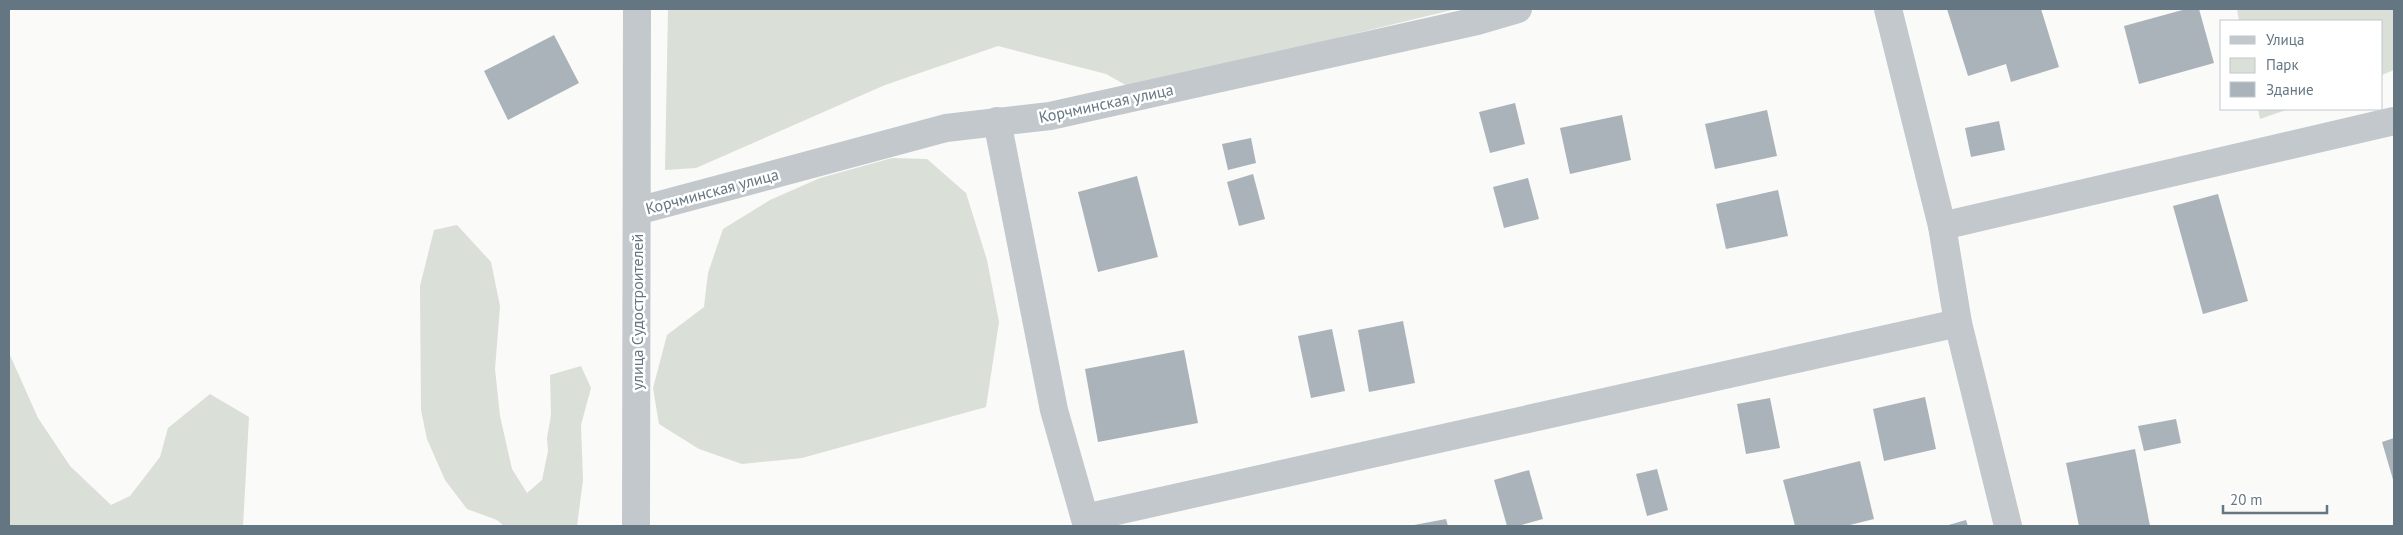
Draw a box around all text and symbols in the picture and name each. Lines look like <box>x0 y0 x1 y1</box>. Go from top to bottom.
legend <box>2220 20 2383 110</box>
text: Улица <box>2266 30 2304 49</box>
text: Парк <box>2266 55 2299 74</box>
street label: Корчминская улица <box>1037 79 1175 127</box>
text: Здание <box>2266 80 2314 99</box>
street label: Корчминская улица <box>643 164 781 218</box>
street label: улица Судостроителей <box>627 234 647 390</box>
scale bar <box>2223 482 2327 514</box>
text: 20 m <box>2230 490 2263 509</box>

